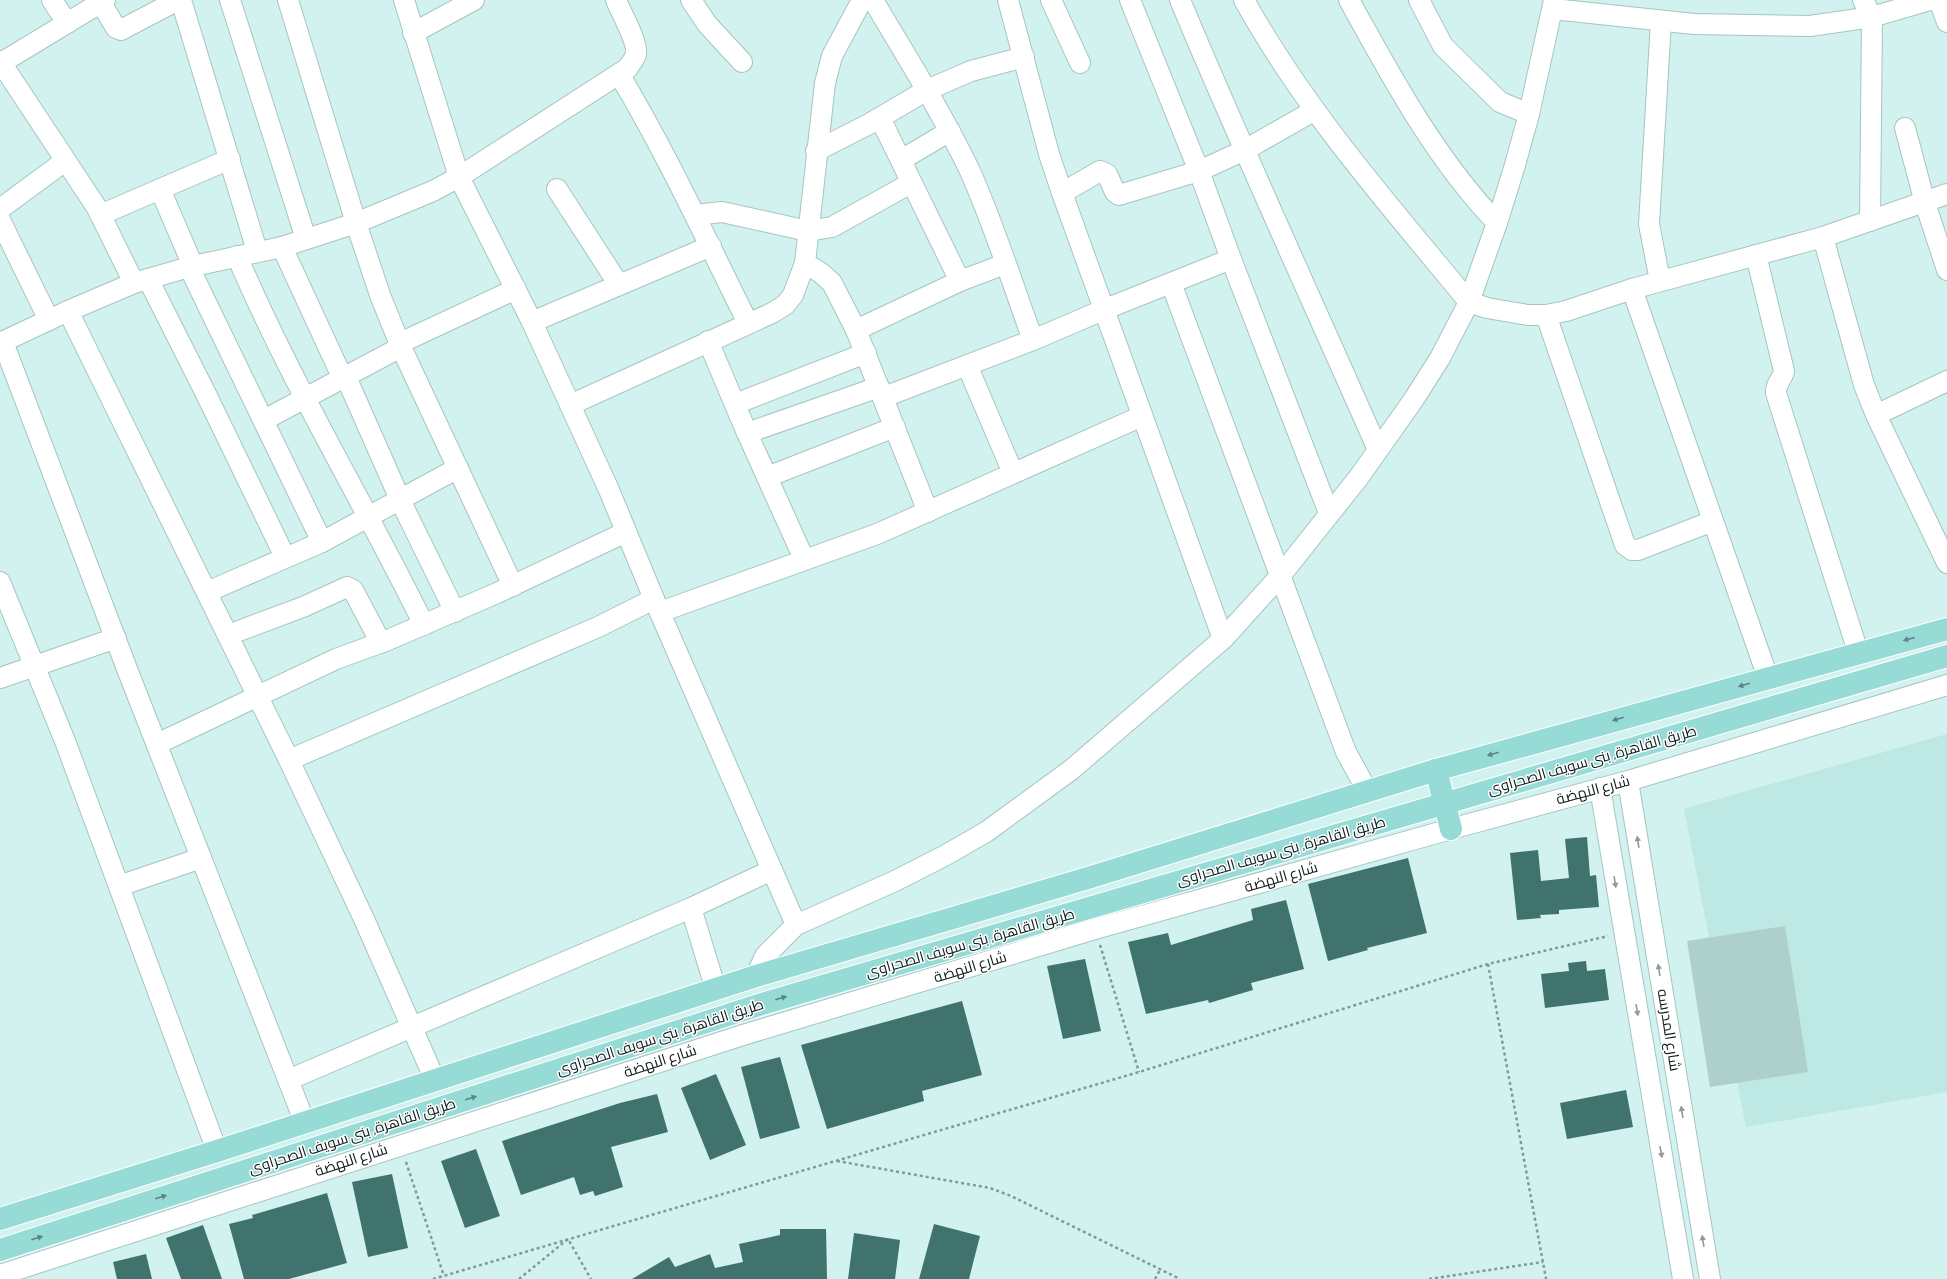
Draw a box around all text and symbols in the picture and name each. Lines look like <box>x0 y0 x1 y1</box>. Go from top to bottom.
one-way arrow <box>1903 636 1915 642</box>
one-way arrow <box>1737 682 1750 688</box>
one-way arrow <box>1612 716 1624 722</box>
street label: طريق القاهرة, بنى سويف الصحراوى <box>1486 723 1699 799</box>
one-way arrow <box>1487 751 1499 757</box>
street label: شارع النهضة <box>1554 773 1632 810</box>
street label: طريق القاهرة, بنى سويف الصحراوى <box>1175 814 1388 890</box>
one-way arrow <box>1635 836 1641 848</box>
street label: شارع النهضة <box>1243 859 1320 898</box>
one-way arrow <box>1612 876 1618 888</box>
street label: طريق القاهرة, بنى سويف الصحراوى <box>864 906 1077 982</box>
street label: شارع النهضة <box>932 948 1009 989</box>
one-way arrow <box>1656 964 1662 976</box>
street label: شارع المدرسه <box>1652 988 1683 1073</box>
one-way arrow <box>776 995 788 1001</box>
street label: طريق القاهرة, بنى سويف الصحراوى <box>555 997 766 1080</box>
one-way arrow <box>1634 1004 1640 1016</box>
street label: شارع النهضة <box>622 1042 699 1083</box>
one-way arrow <box>465 1095 477 1101</box>
street label: طريق القاهرة, بنى سويف الصحراوى <box>247 1096 458 1179</box>
one-way arrow <box>1679 1106 1685 1118</box>
street label: شارع النهضة <box>313 1141 390 1182</box>
one-way arrow <box>1658 1146 1664 1158</box>
one-way arrow <box>155 1194 167 1200</box>
one-way arrow <box>1700 1234 1706 1247</box>
one-way arrow <box>31 1235 43 1241</box>

